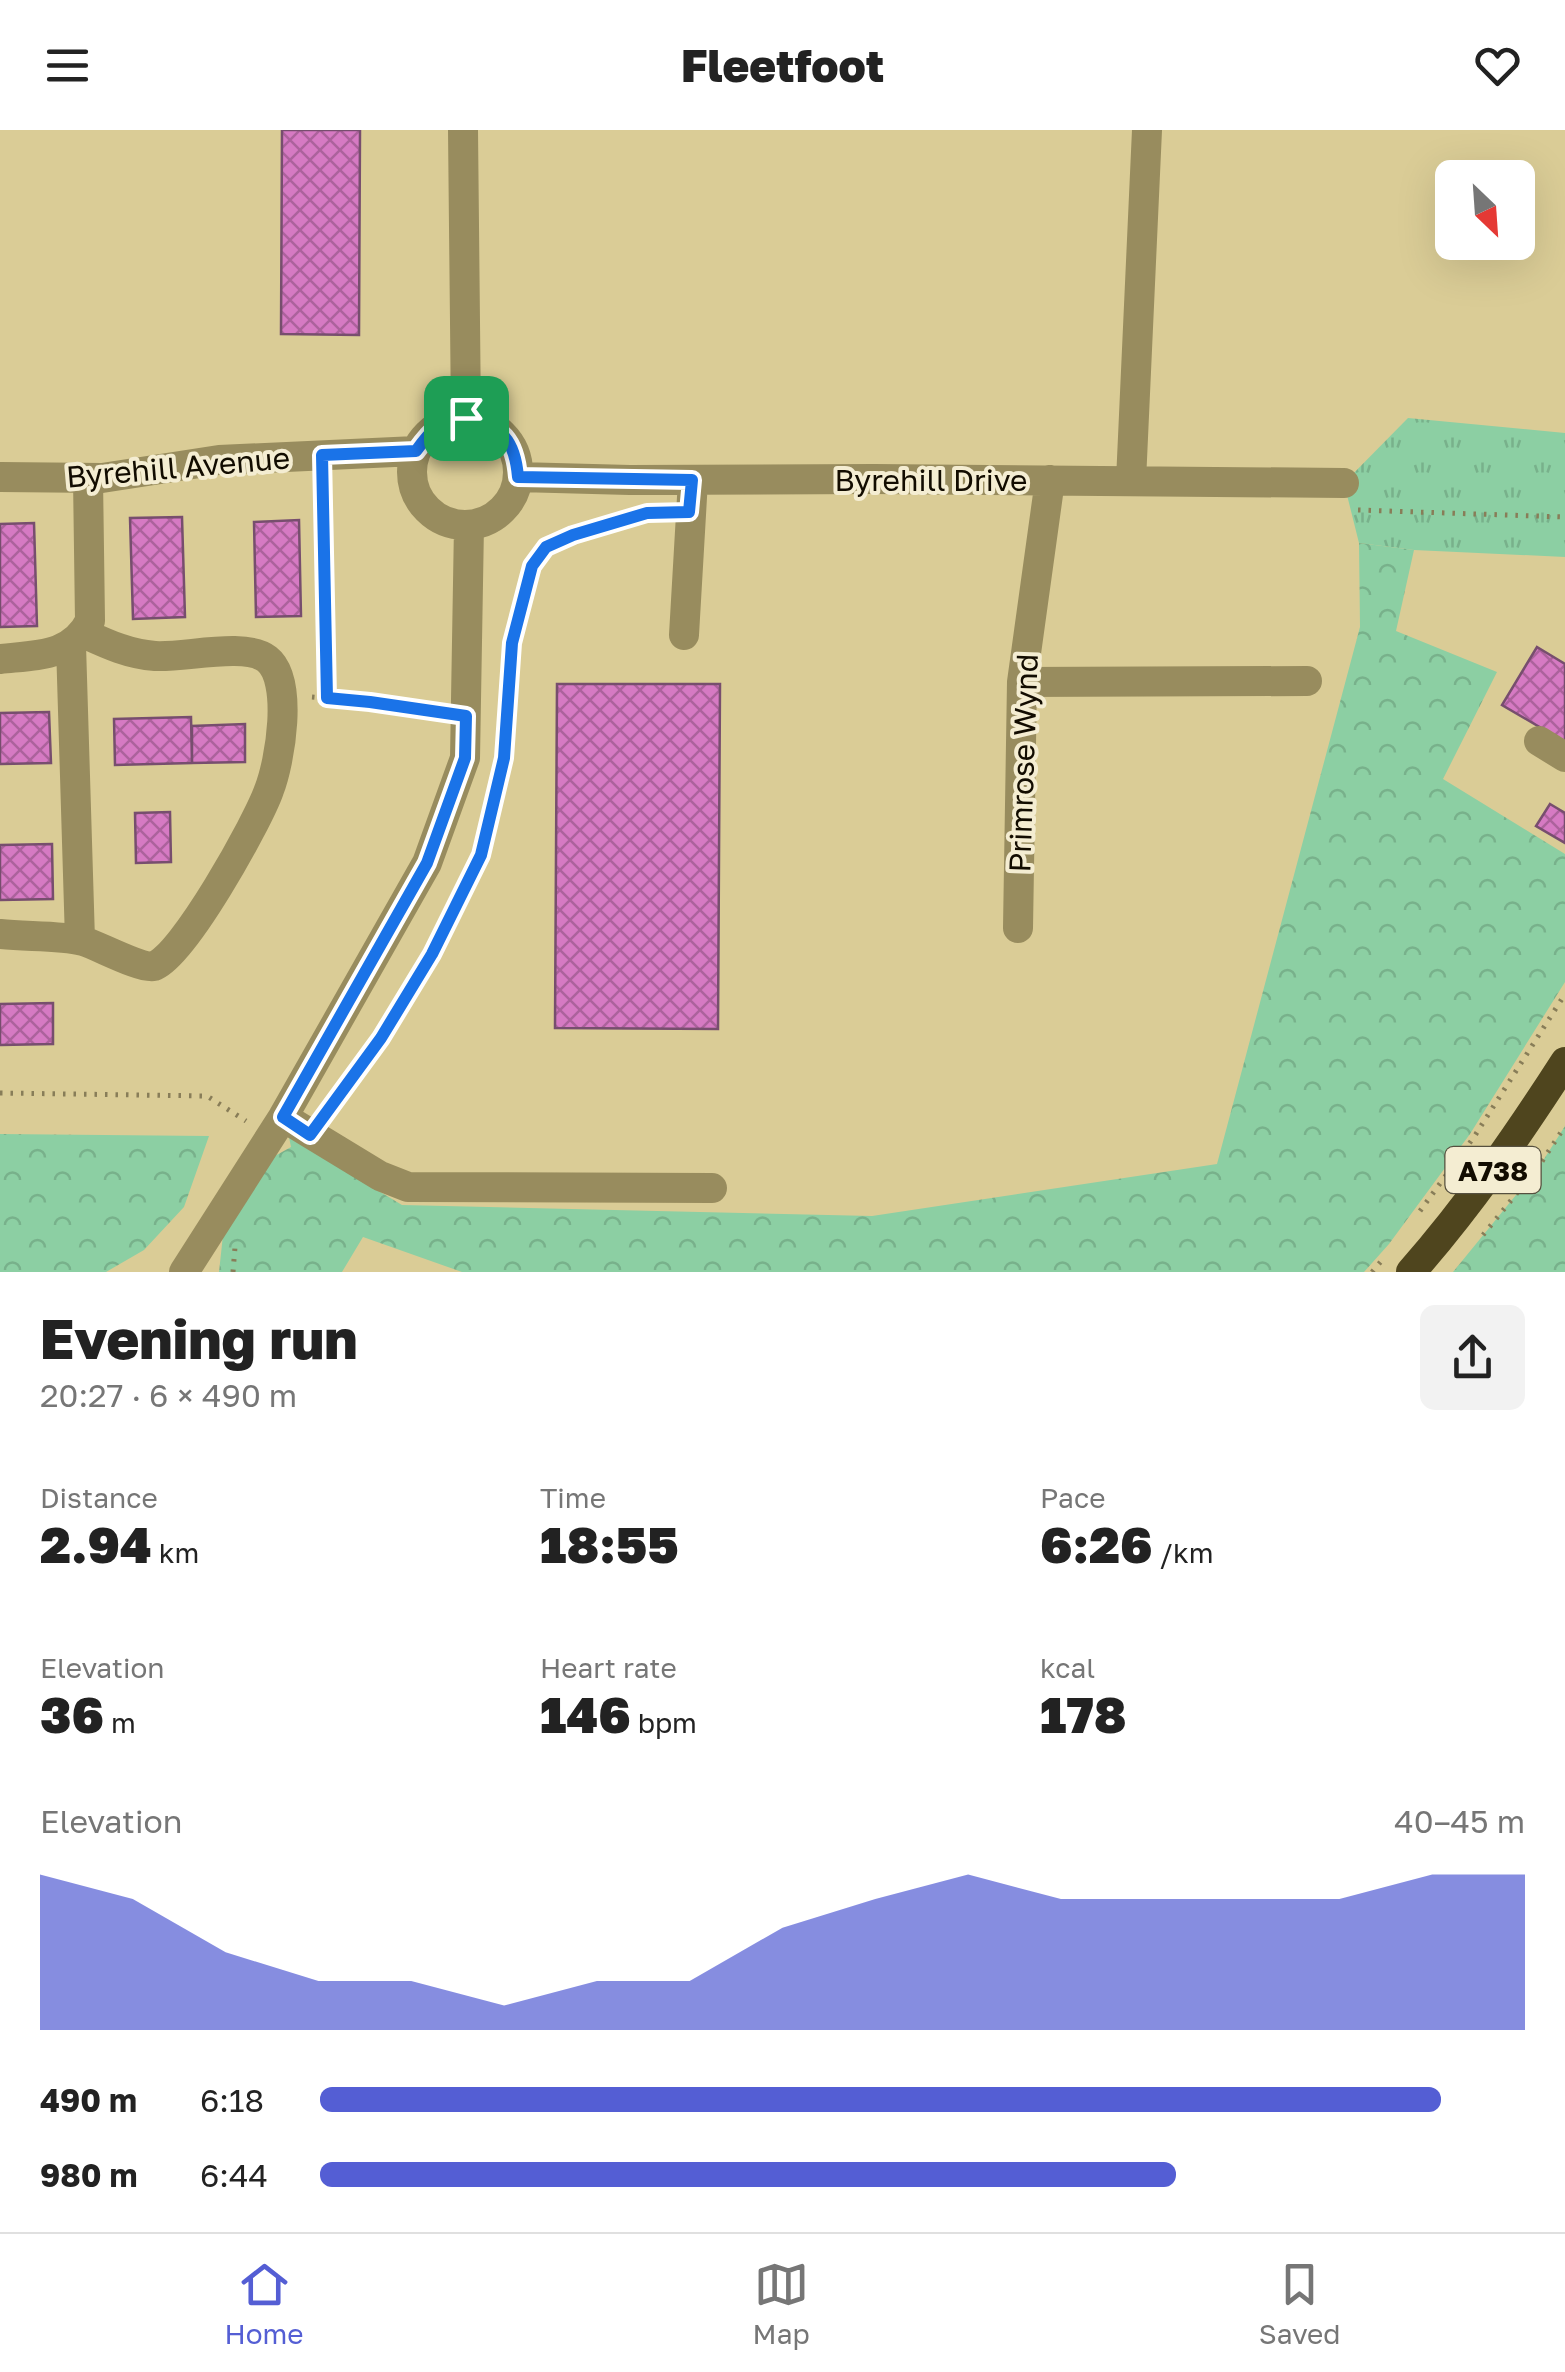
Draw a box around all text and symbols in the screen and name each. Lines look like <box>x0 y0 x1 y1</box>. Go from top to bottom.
icon: menu <box>40 38 95 93</box>
text: Fleetfoot <box>681 38 884 92</box>
icon: heart <box>1470 38 1525 93</box>
north arrow <box>1435 160 1535 260</box>
map controls <box>1435 160 1535 260</box>
pin <box>424 376 509 461</box>
icon: arrive <box>439 391 494 446</box>
street label: Byrehill Avenue <box>65 439 291 495</box>
street label: Byrehill Drive <box>835 462 1027 498</box>
street label: Primrose Wynd <box>1001 653 1045 873</box>
road number: A738 <box>1446 1147 1540 1193</box>
text: Evening run <box>40 1305 358 1371</box>
button: share <box>1420 1305 1525 1410</box>
text: 20:27 · 6 × 490 m <box>40 1376 297 1414</box>
text: Distance <box>40 1481 158 1514</box>
text: Time <box>540 1481 606 1514</box>
text: Pace <box>1040 1481 1105 1514</box>
text: 2.94 <box>40 1514 152 1574</box>
text: 18:55 <box>540 1514 679 1574</box>
text: 6:26 <box>1040 1514 1153 1574</box>
text: km <box>152 1536 199 1569</box>
text: /km <box>1153 1536 1214 1569</box>
text: Elevation <box>40 1651 165 1684</box>
text: Heart rate <box>540 1651 677 1684</box>
text: kcal <box>1040 1651 1095 1684</box>
text: 36 <box>40 1684 104 1744</box>
text: 146 <box>540 1684 631 1744</box>
text: 178 <box>1040 1684 1127 1744</box>
text: m <box>104 1706 136 1739</box>
text: bpm <box>631 1706 697 1739</box>
text: Elevation <box>40 1802 182 1840</box>
text: 40–45 m <box>1394 1802 1525 1840</box>
text: 490 m <box>40 2081 137 2119</box>
text: 6:18 <box>200 2081 264 2119</box>
text: 980 m <box>40 2156 138 2194</box>
text: 6:44 <box>200 2156 268 2194</box>
tab: Home <box>225 2257 304 2350</box>
tab: Map <box>753 2257 810 2350</box>
tab: Saved <box>1259 2257 1341 2350</box>

